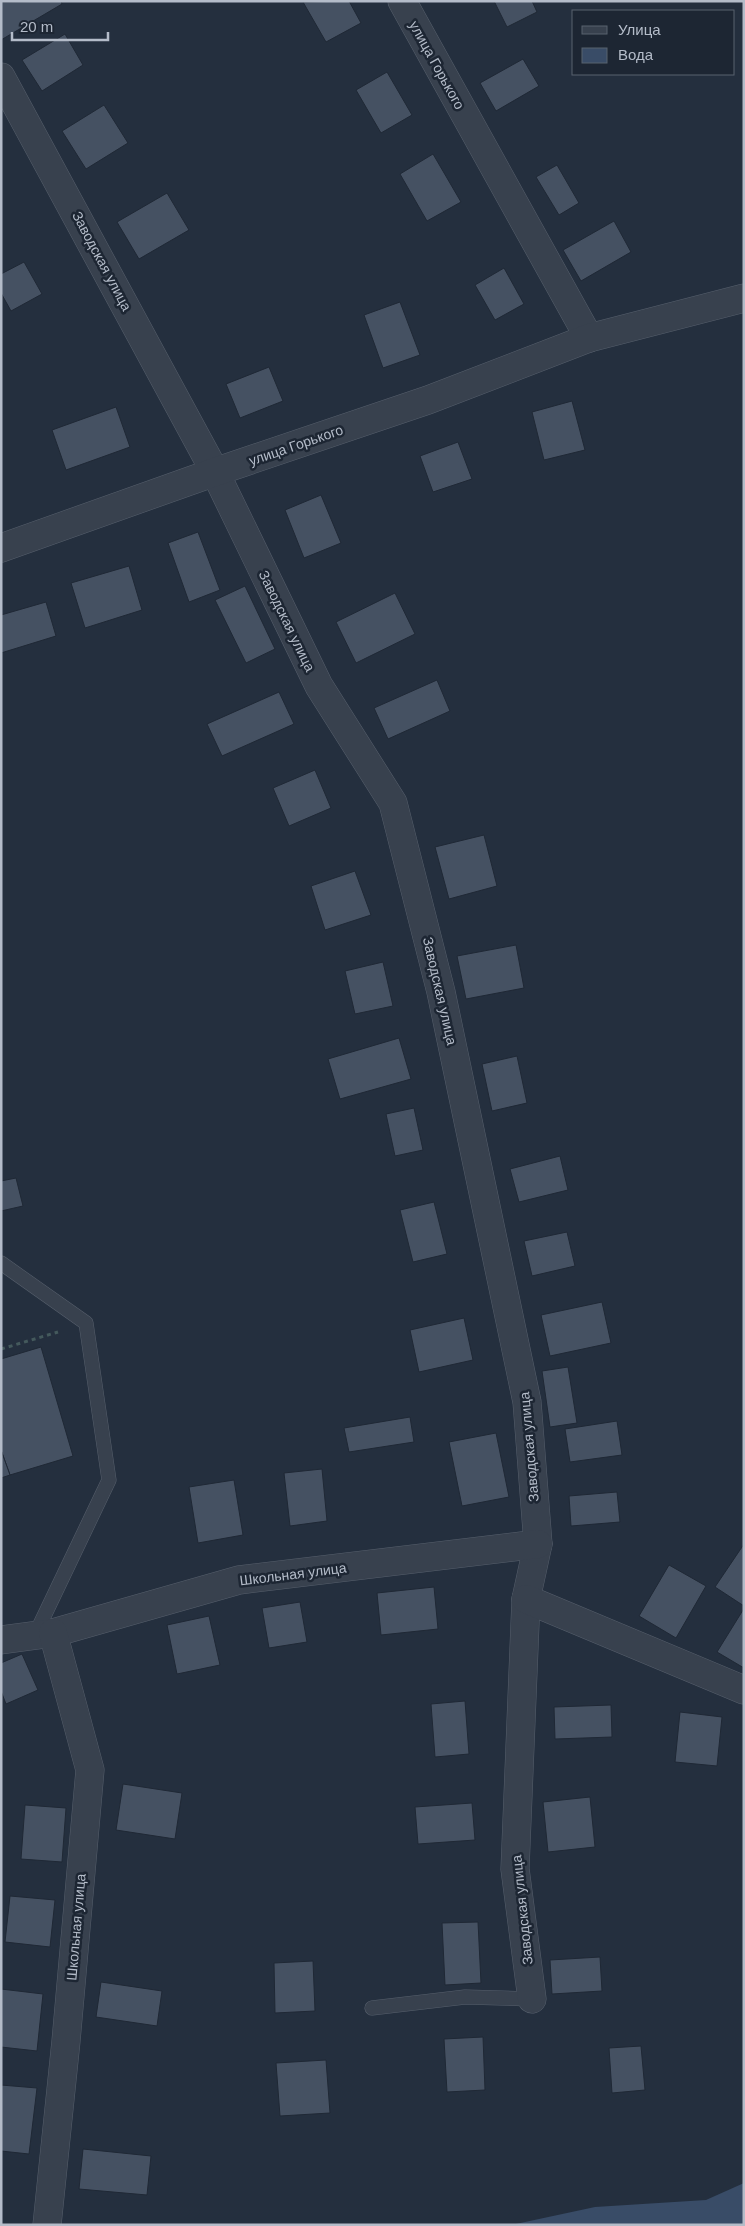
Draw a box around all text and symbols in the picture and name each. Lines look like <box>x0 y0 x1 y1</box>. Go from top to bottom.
scale bar <box>12 10 109 42</box>
legend <box>572 10 735 75</box>
text: 20 m <box>20 18 53 35</box>
street label: улица Горького <box>406 18 468 112</box>
text: Улица <box>618 21 661 38</box>
text: Вода <box>618 46 654 63</box>
street label: Заводская улица <box>69 209 135 314</box>
street label: улица Горького <box>247 421 345 469</box>
street label: Заводская улица <box>256 568 318 674</box>
street label: Заводская улица <box>420 935 460 1047</box>
street label: Заводская улица <box>516 1391 542 1503</box>
street label: Школьная улица <box>239 1559 348 1588</box>
street label: Заводская улица <box>508 1854 536 1966</box>
street label: Школьная улица <box>63 1873 89 1981</box>

